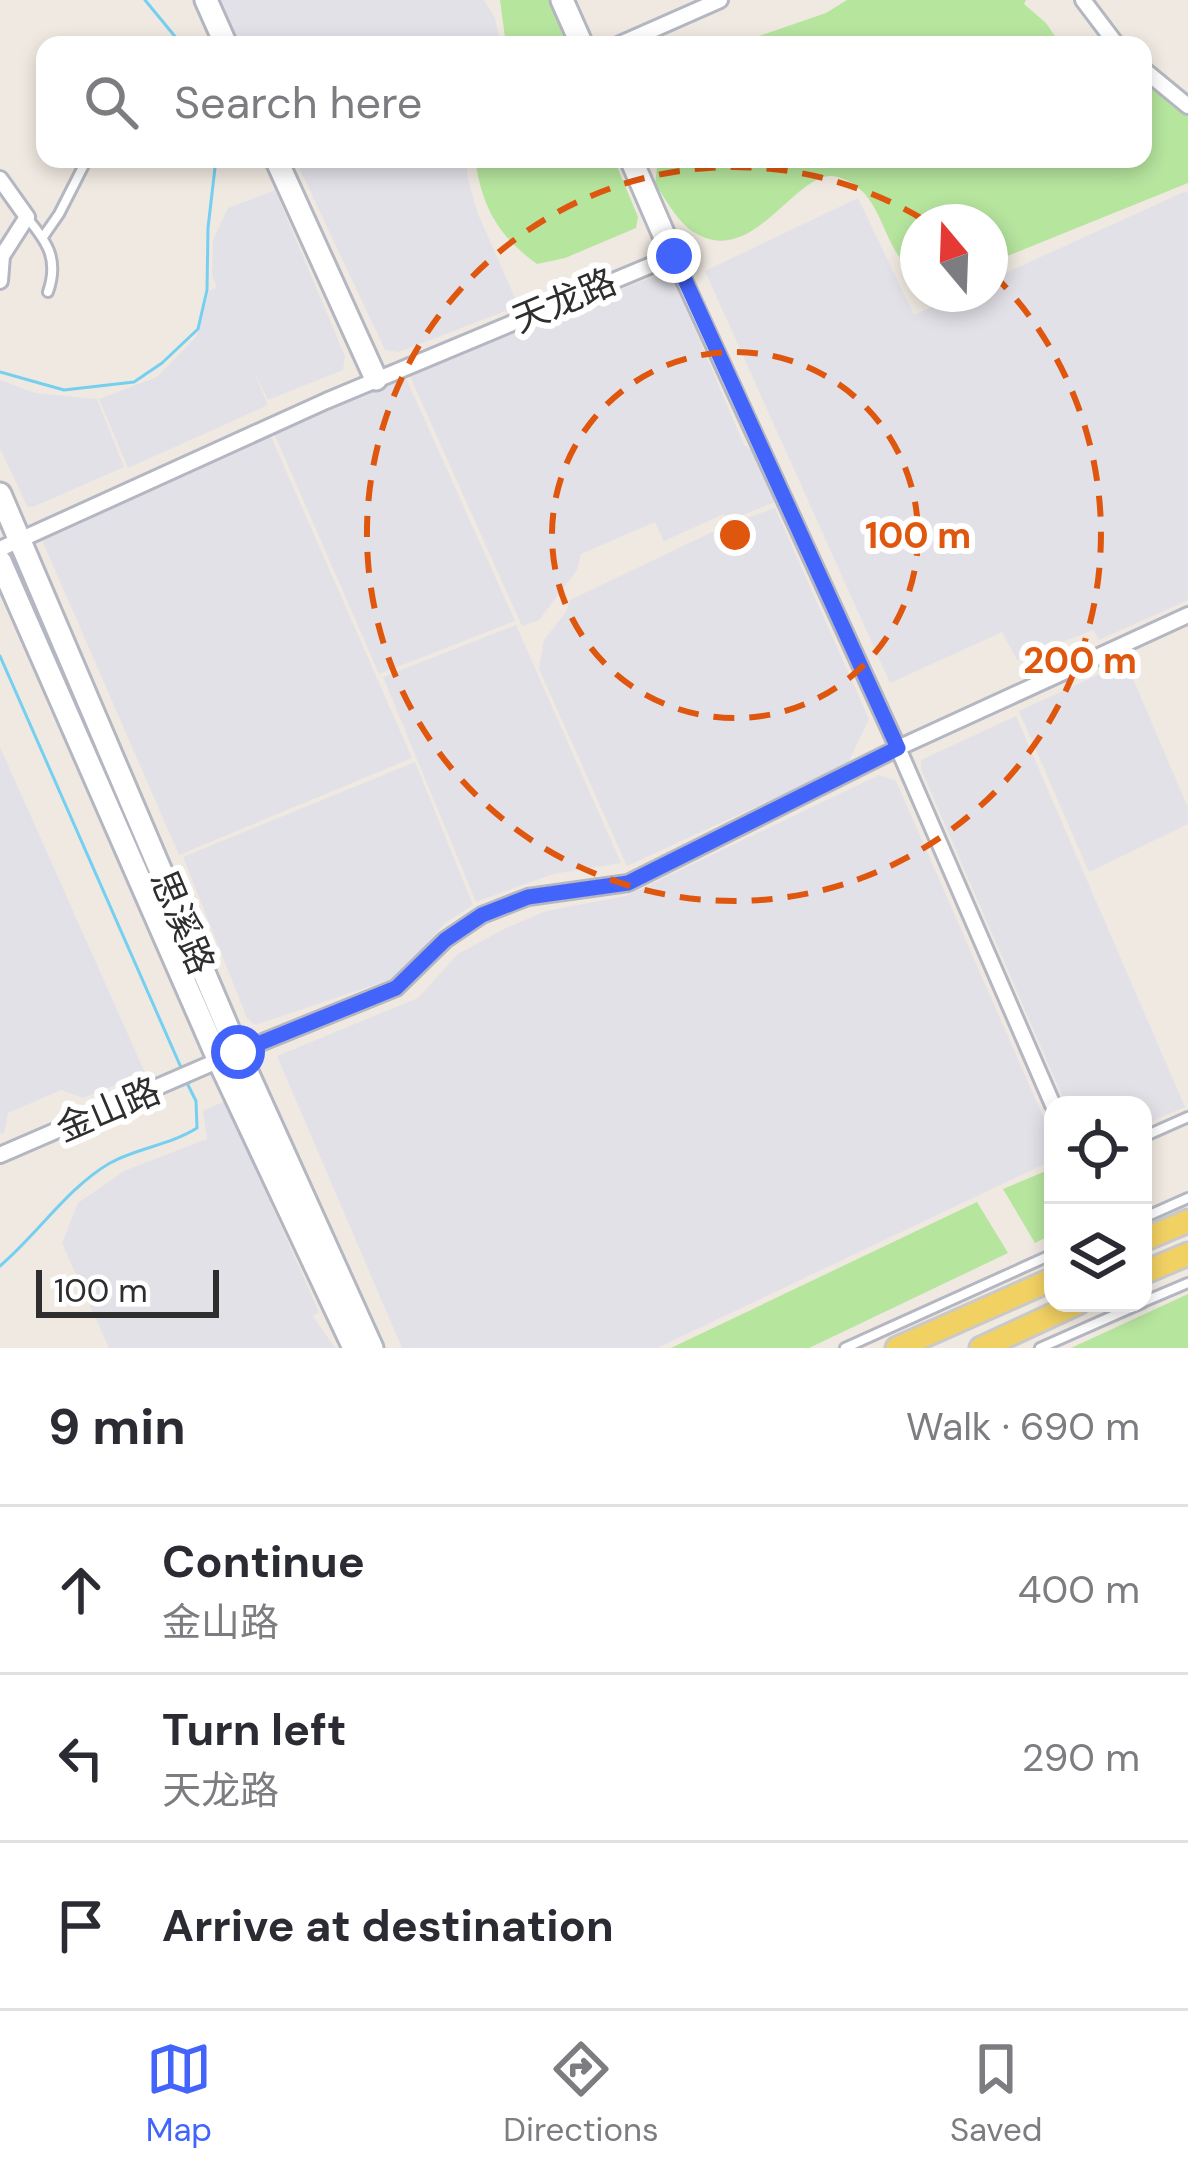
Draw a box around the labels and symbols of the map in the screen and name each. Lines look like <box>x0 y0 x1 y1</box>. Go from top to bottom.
north arrow <box>900 204 1008 312</box>
route end <box>647 229 701 283</box>
street label: 天龙路 <box>505 258 623 343</box>
text: 100 m <box>865 512 971 559</box>
centre of rings <box>714 514 756 556</box>
text: 200 m <box>1023 637 1137 684</box>
street label: 思溪路 <box>140 863 225 981</box>
route start <box>211 1025 265 1079</box>
street label: 金山路 <box>49 1067 167 1152</box>
scale bar <box>36 1264 219 1317</box>

